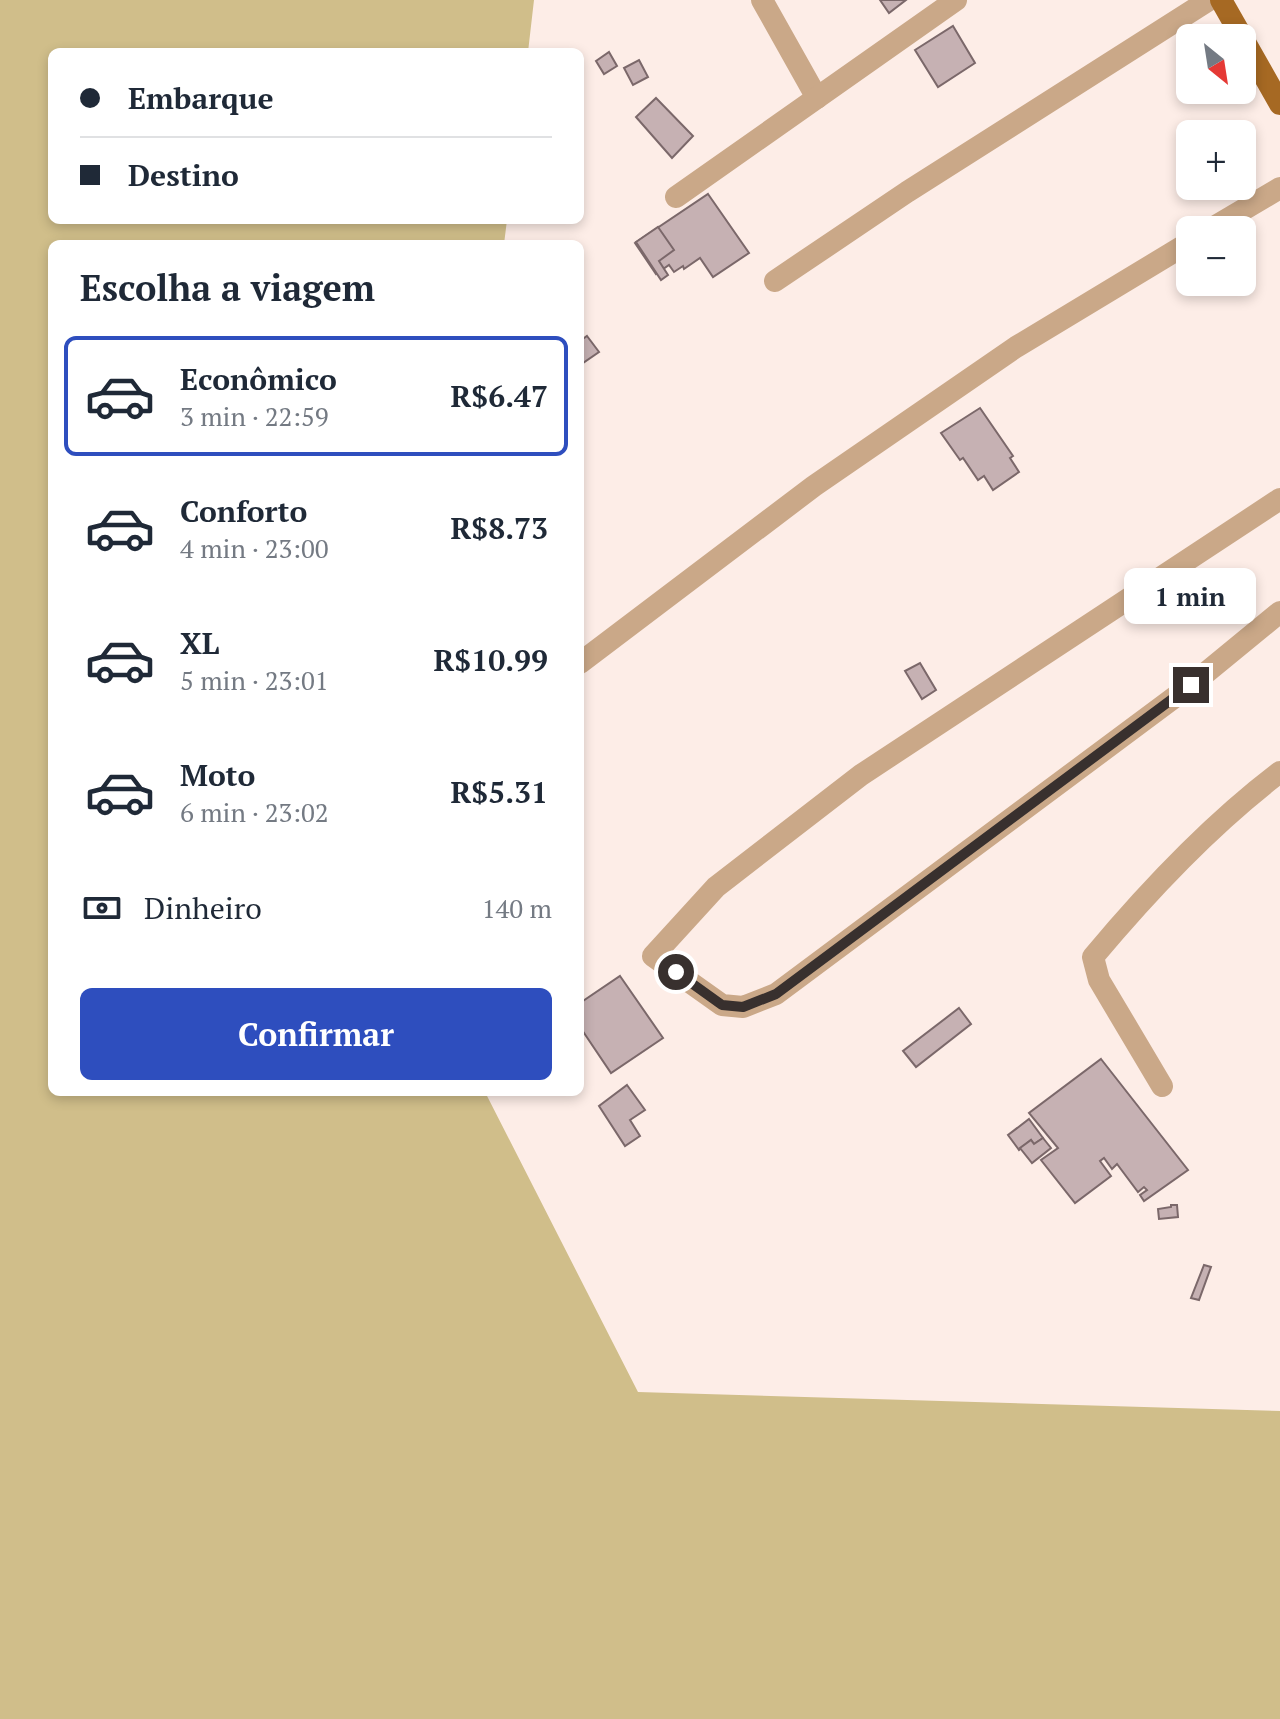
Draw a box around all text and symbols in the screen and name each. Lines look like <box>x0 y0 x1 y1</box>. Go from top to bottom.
north arrow <box>1176 24 1256 104</box>
map controls <box>1176 24 1256 296</box>
text: Embarque <box>128 78 274 118</box>
button: + <box>1176 120 1256 200</box>
text: Destino <box>128 155 239 195</box>
button: − <box>1176 216 1256 296</box>
text: Escolha a viagem <box>80 264 375 311</box>
text: Econômico <box>180 359 337 399</box>
icon: car <box>84 360 156 432</box>
text: R$6.47 <box>450 376 548 416</box>
text: 3 min · 22:59 <box>180 399 329 433</box>
text: Conforto <box>180 491 307 531</box>
icon: car <box>84 492 156 564</box>
text: R$8.73 <box>450 508 548 548</box>
text: 4 min · 23:00 <box>180 531 329 565</box>
callout: 1 min <box>1125 569 1257 625</box>
text: 1 min <box>1154 579 1226 613</box>
text: XL <box>180 623 219 663</box>
icon: car <box>84 624 156 696</box>
text: R$10.99 <box>433 640 548 680</box>
text: 5 min · 23:01 <box>180 663 329 697</box>
route end <box>1173 667 1209 703</box>
text: Moto <box>180 755 255 795</box>
icon: car <box>84 756 156 828</box>
text: R$5.31 <box>450 772 548 812</box>
text: 6 min · 23:02 <box>180 795 329 829</box>
icon: cash <box>80 886 124 930</box>
text: Dinheiro <box>144 888 262 928</box>
text: 140 m <box>482 891 552 925</box>
route start <box>658 954 694 990</box>
button: Confirmar <box>80 988 552 1080</box>

